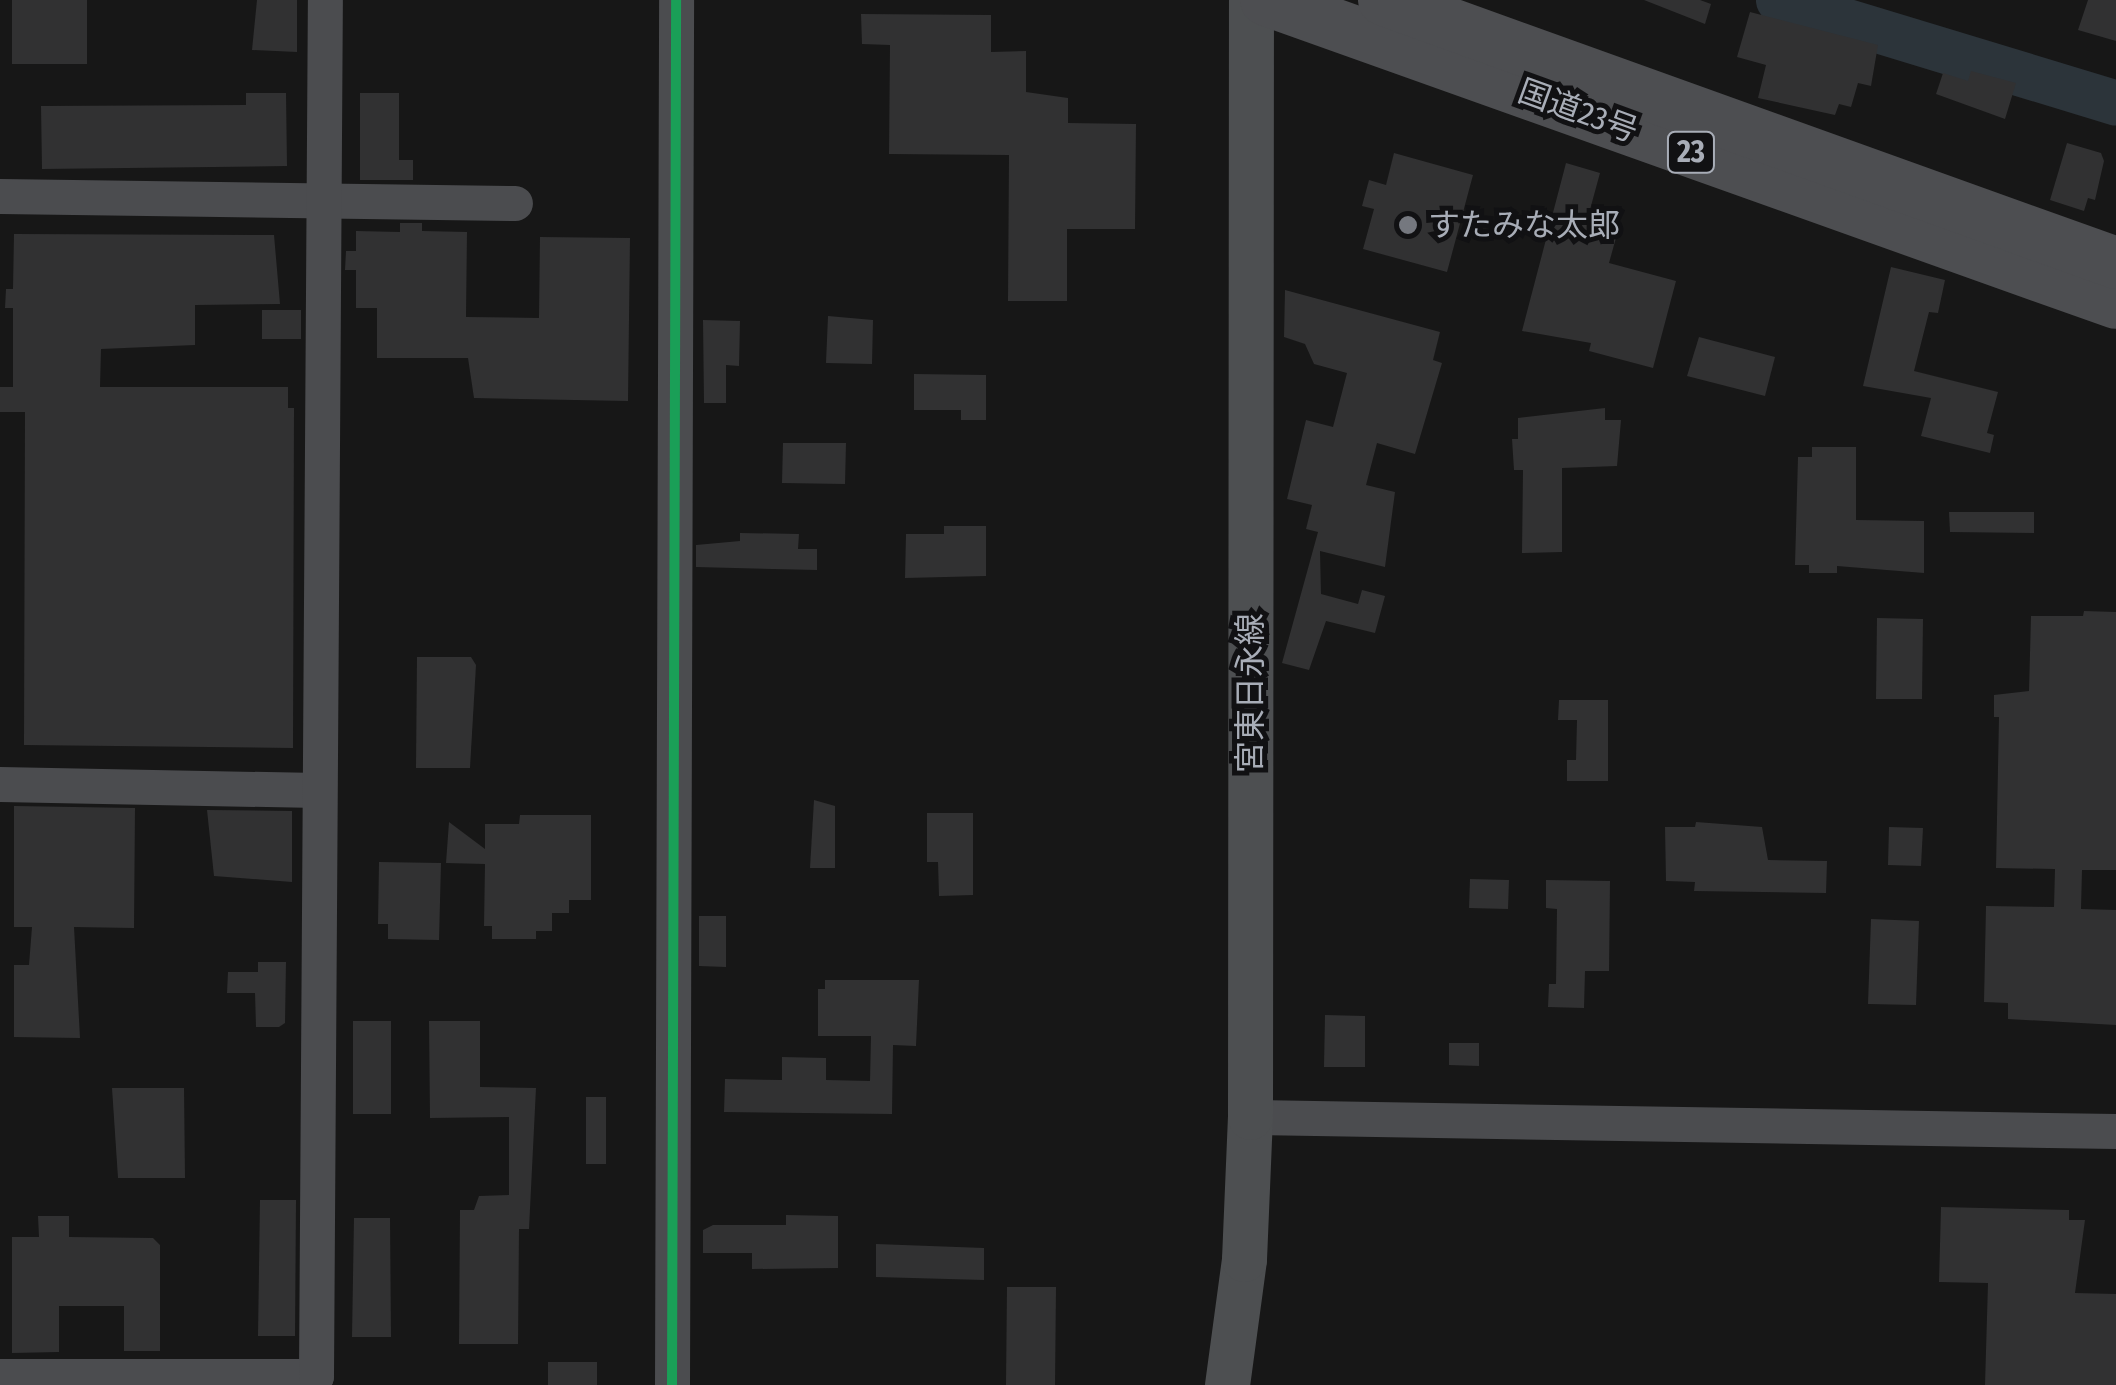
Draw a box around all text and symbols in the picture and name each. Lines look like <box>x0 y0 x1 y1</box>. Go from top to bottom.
street label: 国道23号 <box>1513 72 1643 150</box>
road number: 23 <box>1666 127 1716 177</box>
place label: すたみな太郎 <box>1428 206 1620 244</box>
marker: すたみな太郎 <box>1397 214 1419 236</box>
street label: 宮東日永線 <box>1231 613 1269 773</box>

